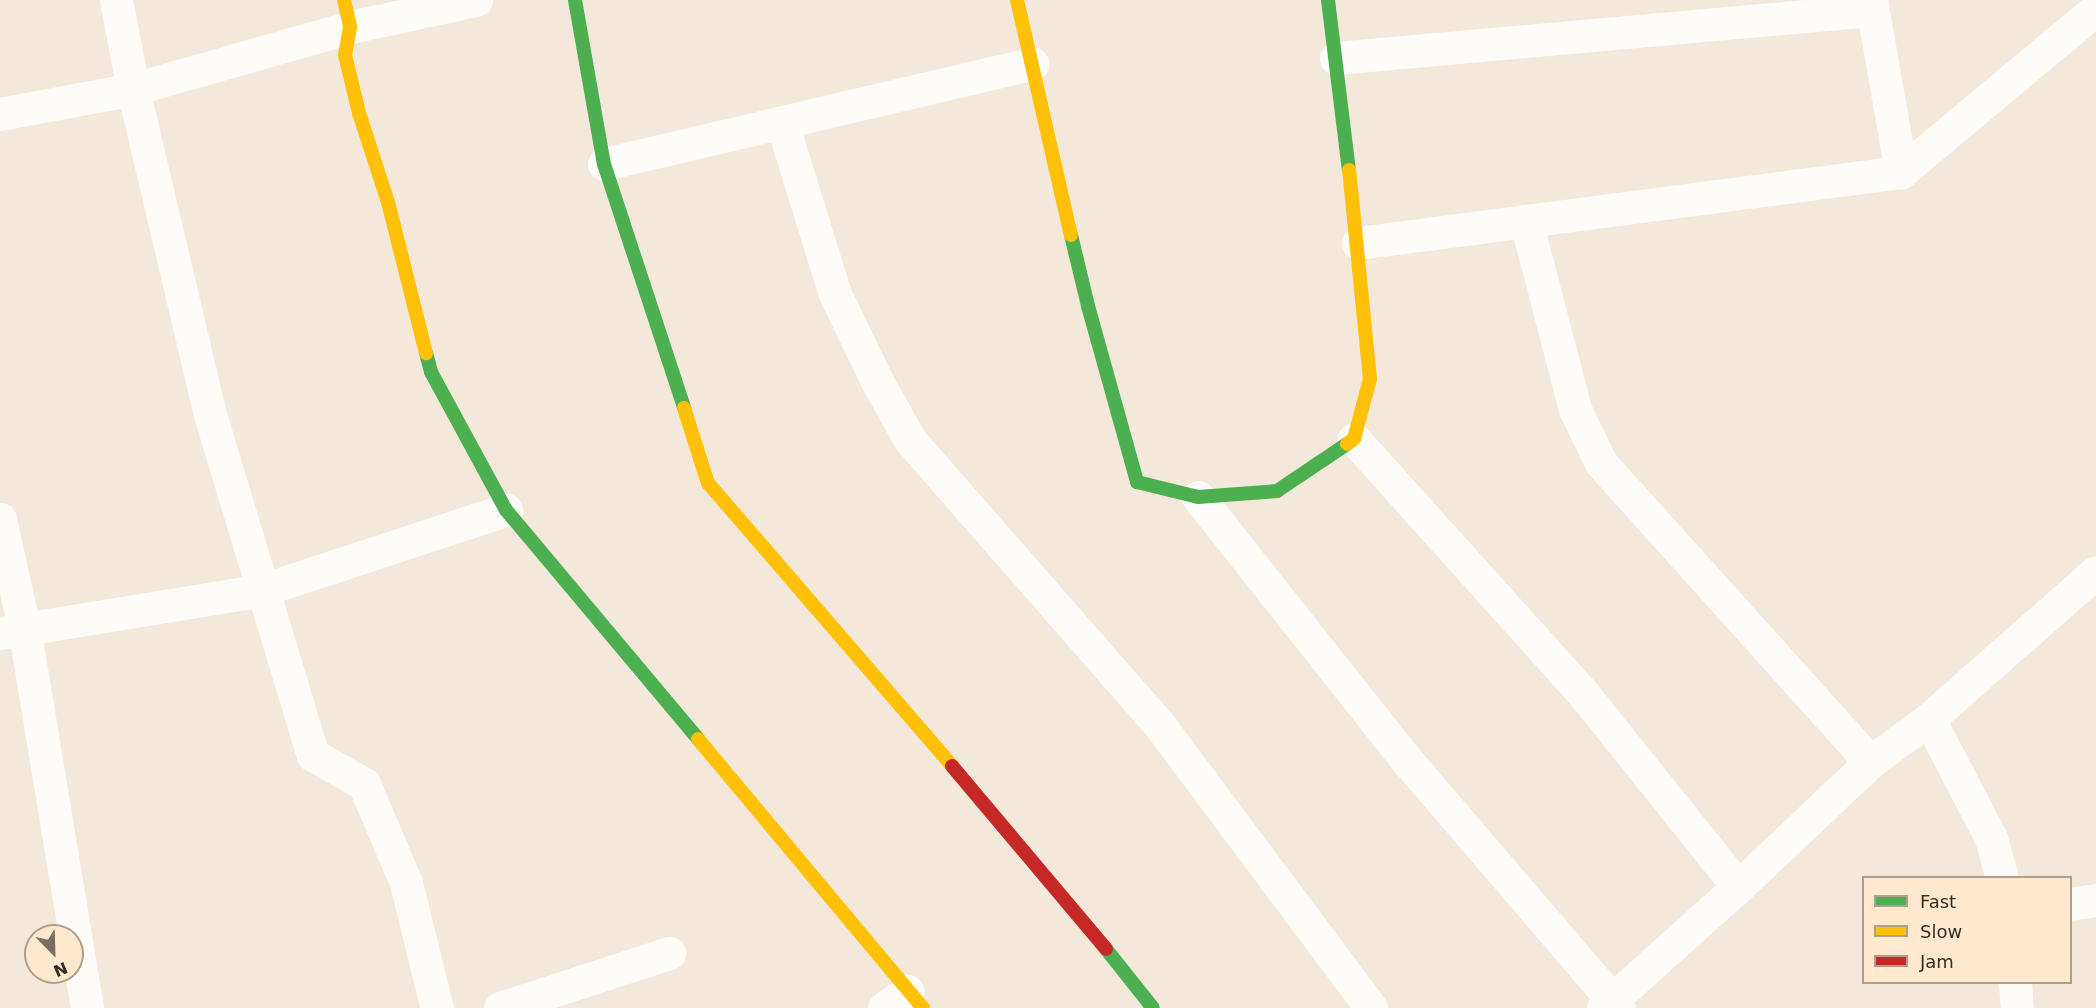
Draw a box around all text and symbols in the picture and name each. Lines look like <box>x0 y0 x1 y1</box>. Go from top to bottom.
legend <box>1862 876 2072 984</box>
text: Fast <box>1920 891 1956 912</box>
text: Slow <box>1920 921 1962 942</box>
north arrow <box>24 924 84 984</box>
text: Jam <box>1920 951 1954 972</box>
text: N <box>51 958 70 981</box>

